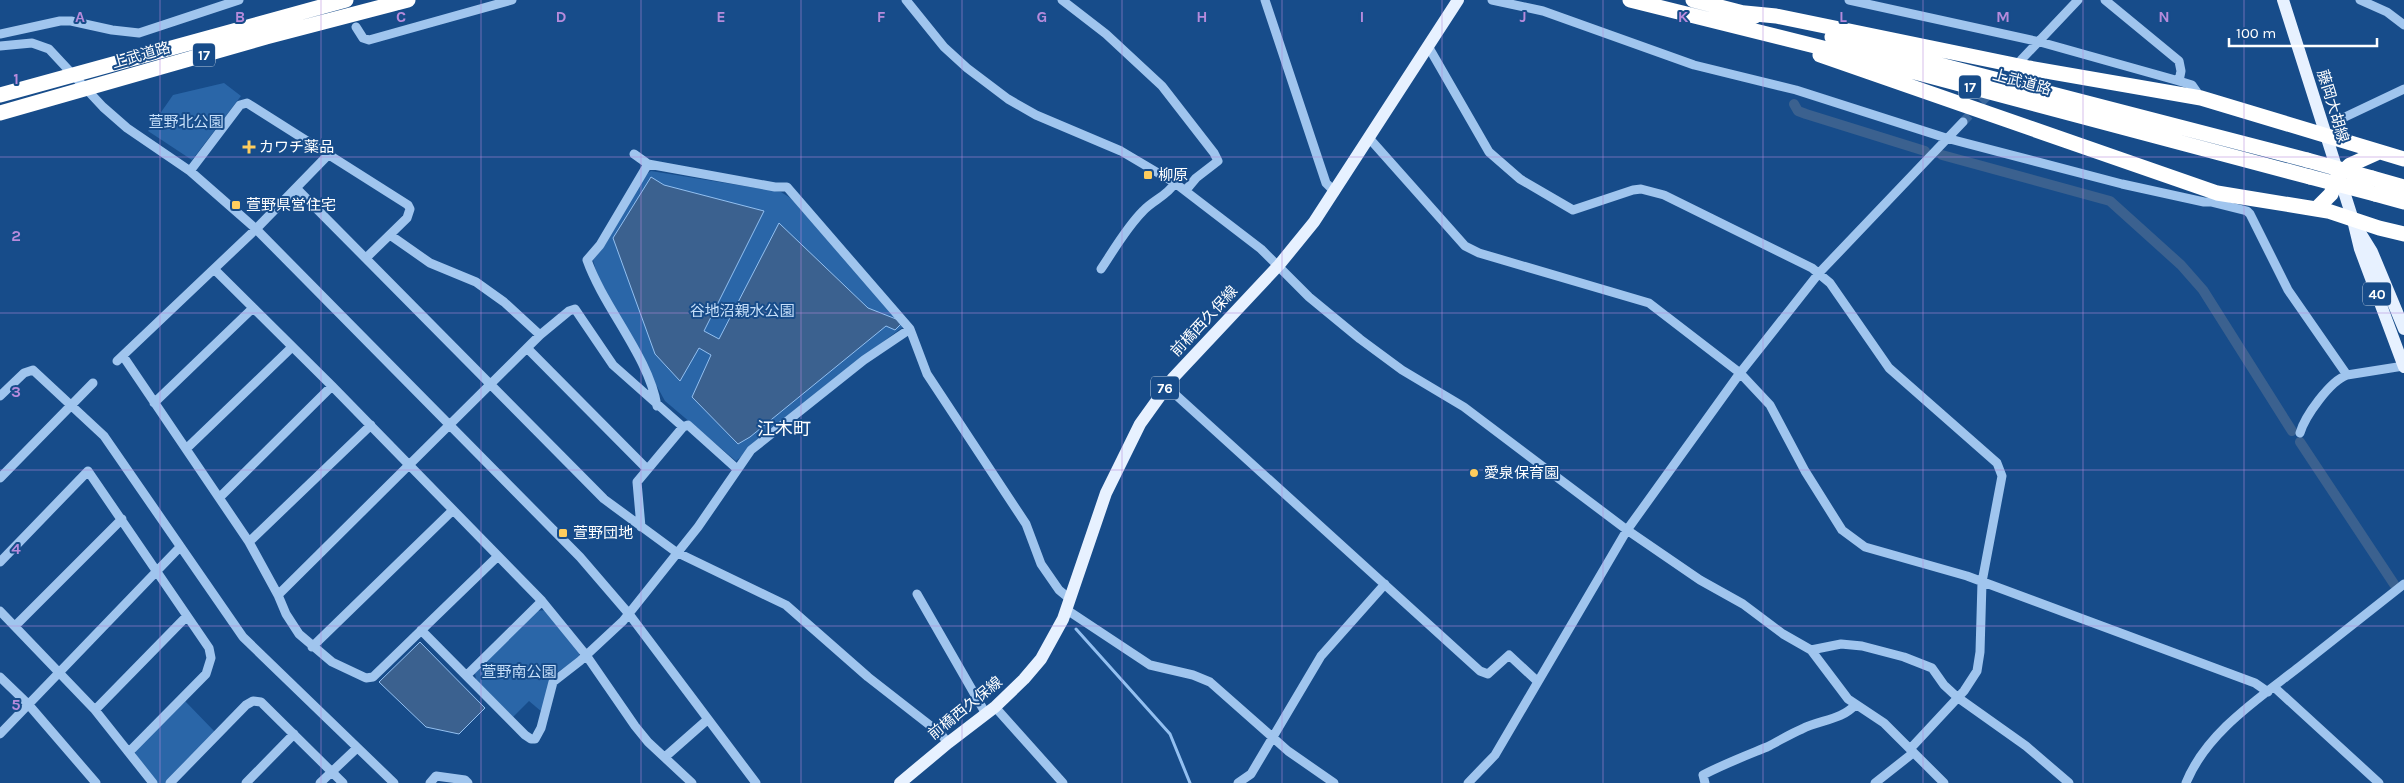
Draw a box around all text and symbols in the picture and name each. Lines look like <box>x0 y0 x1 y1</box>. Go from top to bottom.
text: A <box>75 7 85 26</box>
text: B <box>235 7 245 26</box>
text: C <box>396 7 406 26</box>
text: D <box>556 7 567 26</box>
text: E <box>716 7 726 26</box>
text: F <box>877 7 886 26</box>
text: G <box>1037 7 1047 26</box>
text: H <box>1196 7 1208 26</box>
text: I <box>1360 7 1364 26</box>
text: J <box>1519 7 1527 26</box>
text: K <box>1678 7 1689 26</box>
text: L <box>1839 7 1847 26</box>
text: M <box>1996 7 2010 26</box>
text: N <box>2158 7 2170 26</box>
scale bar <box>2229 15 2376 47</box>
text: 100 m <box>2236 24 2276 42</box>
street label: 上武道路 <box>110 38 172 72</box>
road number: 17 <box>193 44 215 66</box>
street label: 上武道路 <box>1991 66 2053 98</box>
street label: 藤岡大胡線 <box>2313 67 2353 145</box>
text: 1 <box>13 69 19 88</box>
road number: 17 <box>1959 75 1981 98</box>
park label: 萱野北公園 <box>148 113 224 131</box>
place label: カワチ薬品 <box>259 138 334 156</box>
marker: カワチ薬品 <box>243 141 255 153</box>
place label: 柳原 <box>1158 166 1188 184</box>
marker: 柳原 <box>1142 169 1154 181</box>
place label: 萱野県営住宅 <box>246 196 336 214</box>
marker: 萱野県営住宅 <box>230 199 242 211</box>
text: 2 <box>11 226 21 245</box>
street label: 前橋西久保線 <box>1167 282 1241 360</box>
road number: 40 <box>2363 282 2391 306</box>
park label: 谷地沼親水公園 <box>689 302 795 320</box>
road number: 76 <box>1151 376 1179 399</box>
text: 3 <box>11 382 21 401</box>
district label: 江木町 <box>757 418 811 440</box>
place label: 愛泉保育園 <box>1484 464 1559 482</box>
marker: 愛泉保育園 <box>1468 467 1480 479</box>
place label: 萱野団地 <box>573 524 633 542</box>
marker: 萱野団地 <box>557 527 569 539</box>
text: 4 <box>11 539 21 558</box>
park label: 萱野南公園 <box>481 663 557 681</box>
street label: 前橋西久保線 <box>924 673 1006 743</box>
text: 5 <box>11 695 21 714</box>

